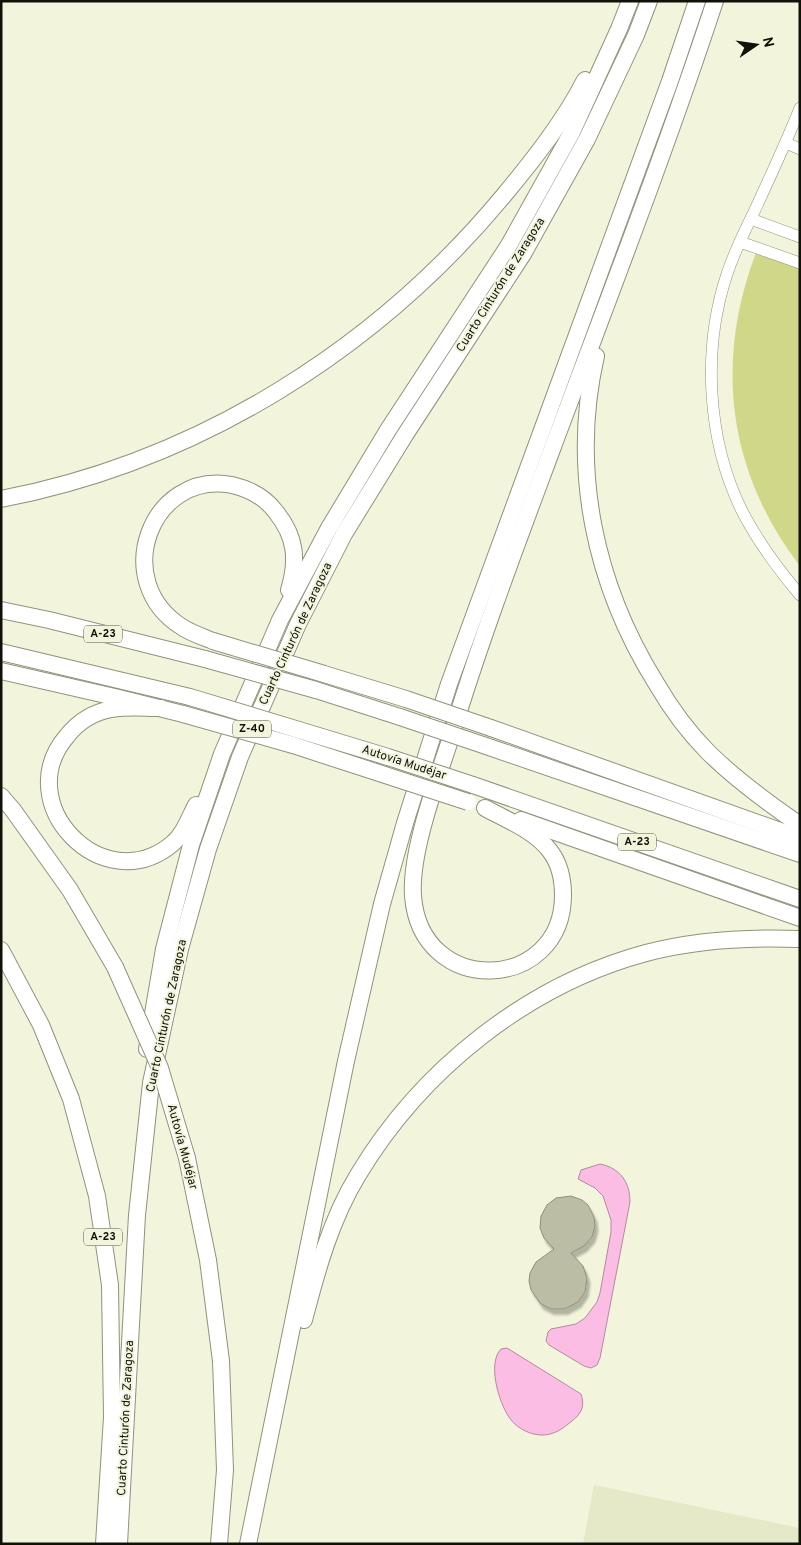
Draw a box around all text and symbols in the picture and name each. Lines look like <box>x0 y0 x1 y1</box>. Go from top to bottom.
north arrow <box>731 20 781 70</box>
text: N <box>758 36 777 49</box>
street label: Cuarto Cinturón de Zaragoza <box>453 215 549 355</box>
street label: Cuarto Cinturón de Zaragoza <box>256 560 336 708</box>
road number: A-23 <box>84 626 122 642</box>
road number: Z-40 <box>233 721 271 738</box>
street label: Autovía Mudéjar <box>360 742 449 784</box>
road number: A-23 <box>618 834 656 850</box>
street label: Cuarto Cinturón de Zaragoza <box>143 938 191 1094</box>
street label: Autovía Mudéjar <box>163 1102 201 1192</box>
road number: A-23 <box>84 1228 122 1246</box>
street label: Cuarto Cinturón de Zaragoza <box>114 1340 138 1496</box>

